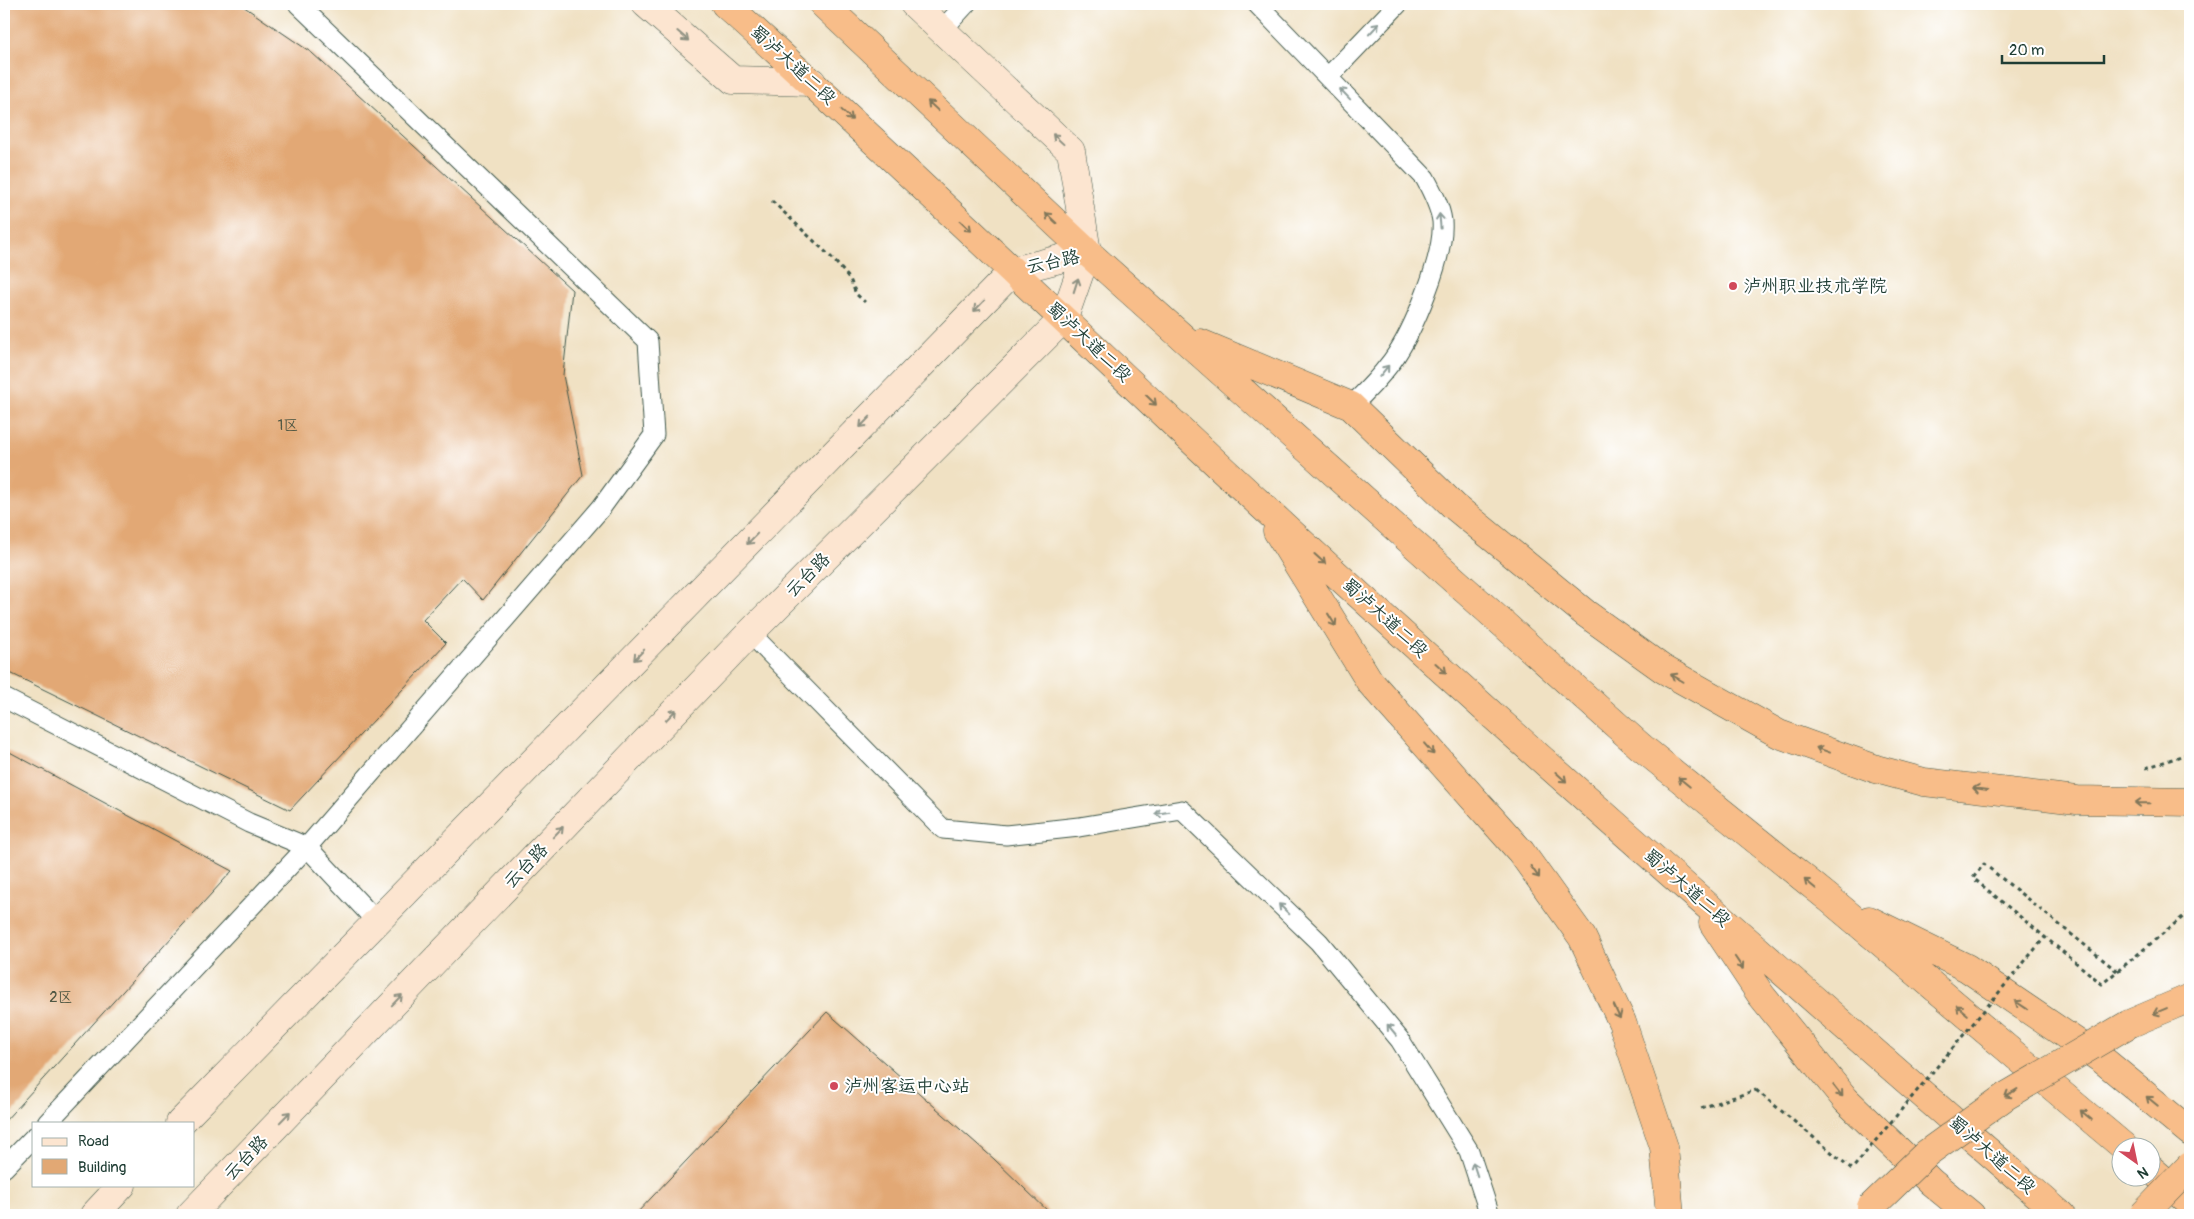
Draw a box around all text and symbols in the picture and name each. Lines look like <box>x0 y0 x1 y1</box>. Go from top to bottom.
street label: 蜀泸大道二段 <box>745 20 841 110</box>
one-way arrow <box>1368 23 1380 35</box>
one-way arrow <box>676 30 689 42</box>
scale bar <box>2002 32 2104 64</box>
text: 20 m <box>2009 41 2044 60</box>
one-way arrow <box>1339 88 1351 101</box>
one-way arrow <box>928 101 940 113</box>
one-way arrow <box>841 109 854 121</box>
one-way arrow <box>1052 133 1065 145</box>
one-way arrow <box>1045 212 1058 224</box>
one-way arrow <box>1435 214 1445 230</box>
one-way arrow <box>959 220 972 232</box>
street label: 云台路 <box>1024 245 1082 279</box>
place label: 泸州职业技术学院 <box>1743 275 1887 298</box>
one-way arrow <box>1071 277 1081 293</box>
marker: 泸州职业技术学院 <box>1727 280 1739 292</box>
street label: 蜀泸大道二段 <box>1042 297 1136 387</box>
one-way arrow <box>973 300 985 312</box>
one-way arrow <box>1379 364 1390 377</box>
one-way arrow <box>1144 394 1157 406</box>
house number: 1区 <box>278 416 298 435</box>
one-way arrow <box>860 416 872 428</box>
one-way arrow <box>746 532 758 545</box>
street label: 云台路 <box>781 548 835 602</box>
one-way arrow <box>1314 553 1327 565</box>
street label: 蜀泸大道二段 <box>1337 573 1433 663</box>
one-way arrow <box>1327 612 1337 626</box>
one-way arrow <box>632 649 645 661</box>
one-way arrow <box>1434 662 1447 674</box>
one-way arrow <box>1671 672 1685 682</box>
one-way arrow <box>665 709 677 721</box>
one-way arrow <box>1424 742 1435 755</box>
one-way arrow <box>1816 745 1831 754</box>
one-way arrow <box>1554 772 1567 783</box>
one-way arrow <box>1678 776 1691 787</box>
one-way arrow <box>1972 784 1988 794</box>
one-way arrow <box>2134 798 2150 808</box>
one-way arrow <box>1154 809 1170 819</box>
one-way arrow <box>552 827 564 839</box>
street label: 云台路 <box>499 839 553 893</box>
street label: 蜀泸大道二段 <box>1639 844 1735 932</box>
one-way arrow <box>1530 865 1540 879</box>
one-way arrow <box>1804 878 1817 889</box>
one-way arrow <box>1279 903 1291 915</box>
one-way arrow <box>1734 955 1744 969</box>
house number: 2区 <box>49 988 73 1007</box>
one-way arrow <box>391 994 403 1006</box>
one-way arrow <box>2015 1000 2029 1010</box>
one-way arrow <box>1613 1004 1622 1019</box>
one-way arrow <box>1955 1005 1968 1016</box>
one-way arrow <box>2153 1006 2168 1016</box>
one-way arrow <box>1387 1024 1398 1037</box>
place label: 泸州客运中心站 <box>844 1075 970 1098</box>
marker: 泸州客运中心站 <box>828 1080 840 1092</box>
one-way arrow <box>1833 1085 1844 1098</box>
one-way arrow <box>2005 1088 2019 1098</box>
one-way arrow <box>2146 1095 2159 1106</box>
one-way arrow <box>2080 1110 2093 1121</box>
one-way arrow <box>279 1111 291 1123</box>
street label: 蜀泸大道二段 <box>1944 1111 2040 1199</box>
legend <box>32 1122 195 1186</box>
street label: 云台路 <box>219 1131 273 1185</box>
text: Road <box>78 1132 109 1151</box>
north arrow <box>2112 1136 2162 1186</box>
text: Building <box>78 1158 126 1177</box>
one-way arrow <box>1470 1161 1479 1177</box>
text: N <box>2134 1163 2151 1182</box>

